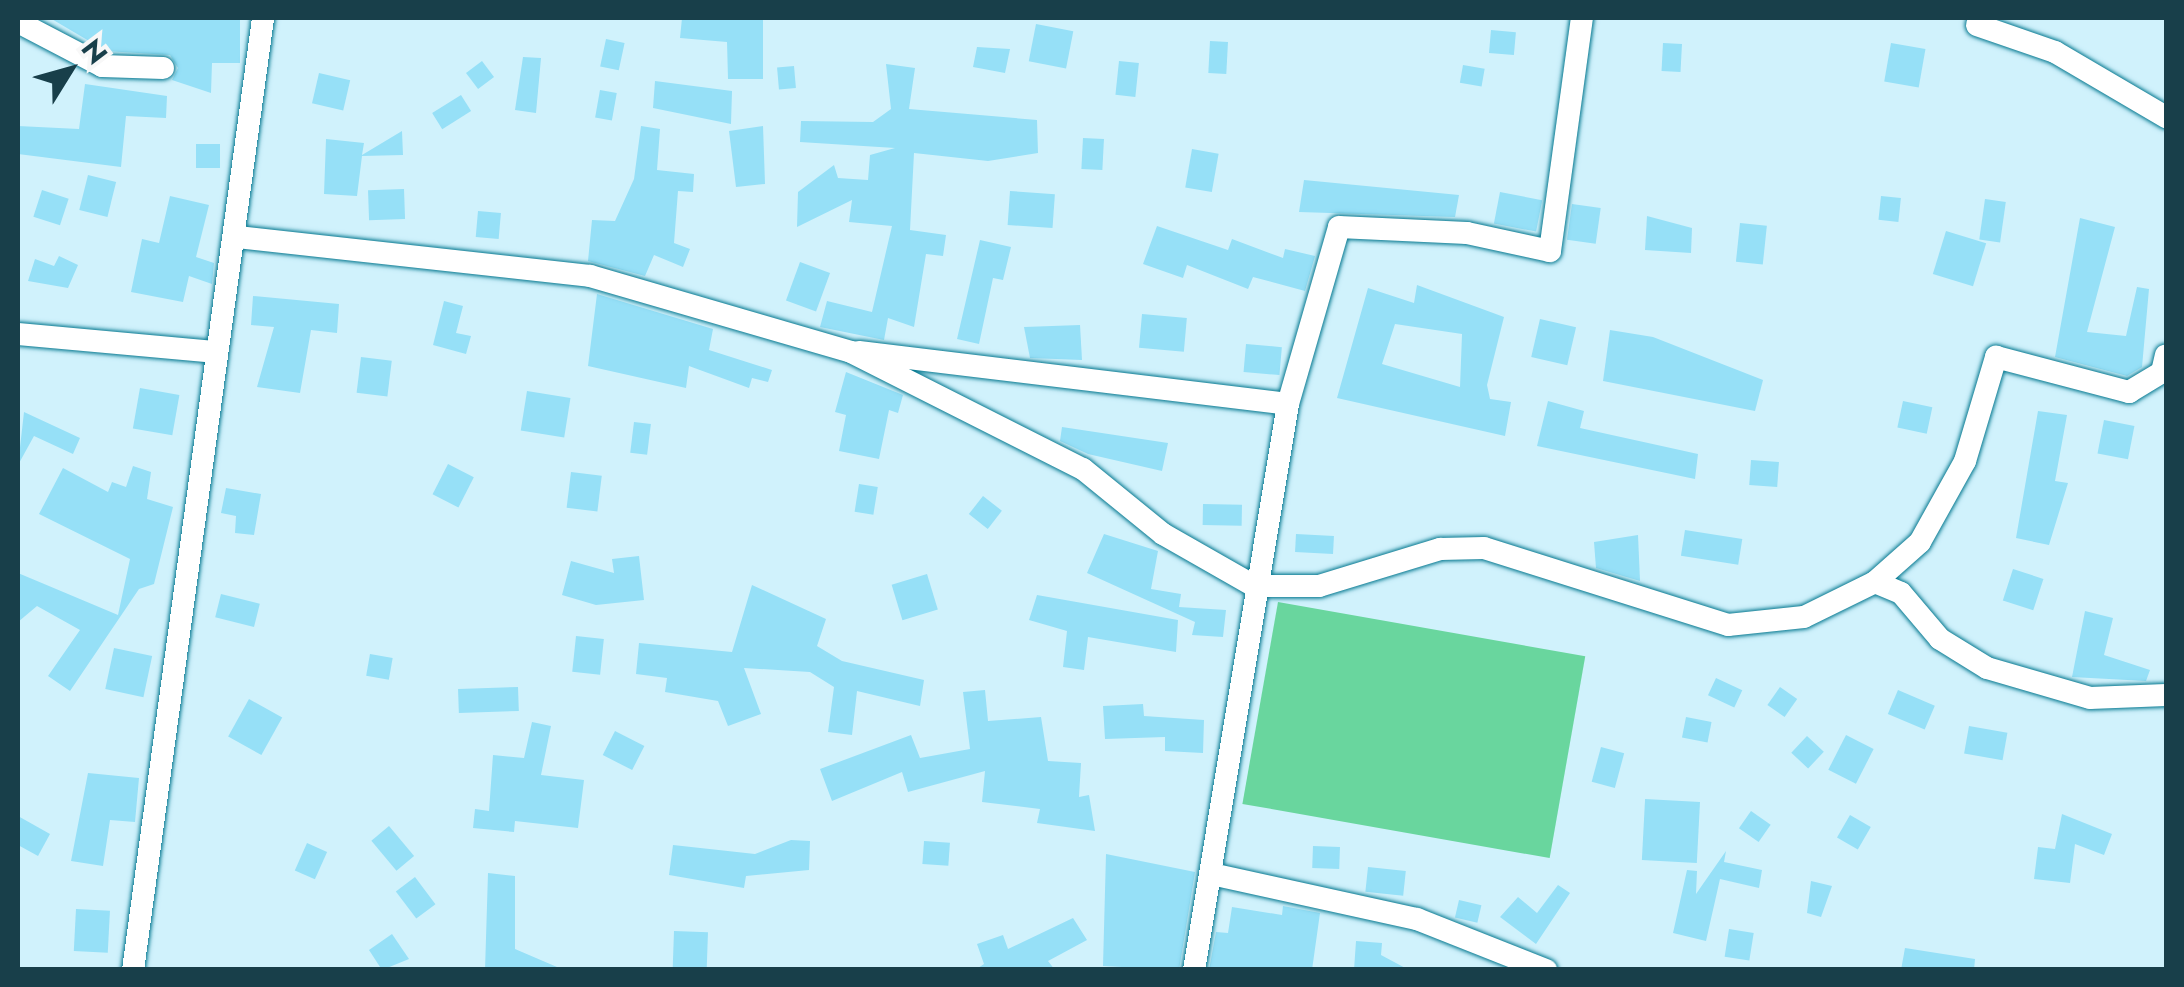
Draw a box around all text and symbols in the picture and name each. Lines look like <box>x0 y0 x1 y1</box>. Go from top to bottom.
north arrow <box>20 20 120 120</box>
text: N <box>71 30 117 73</box>

